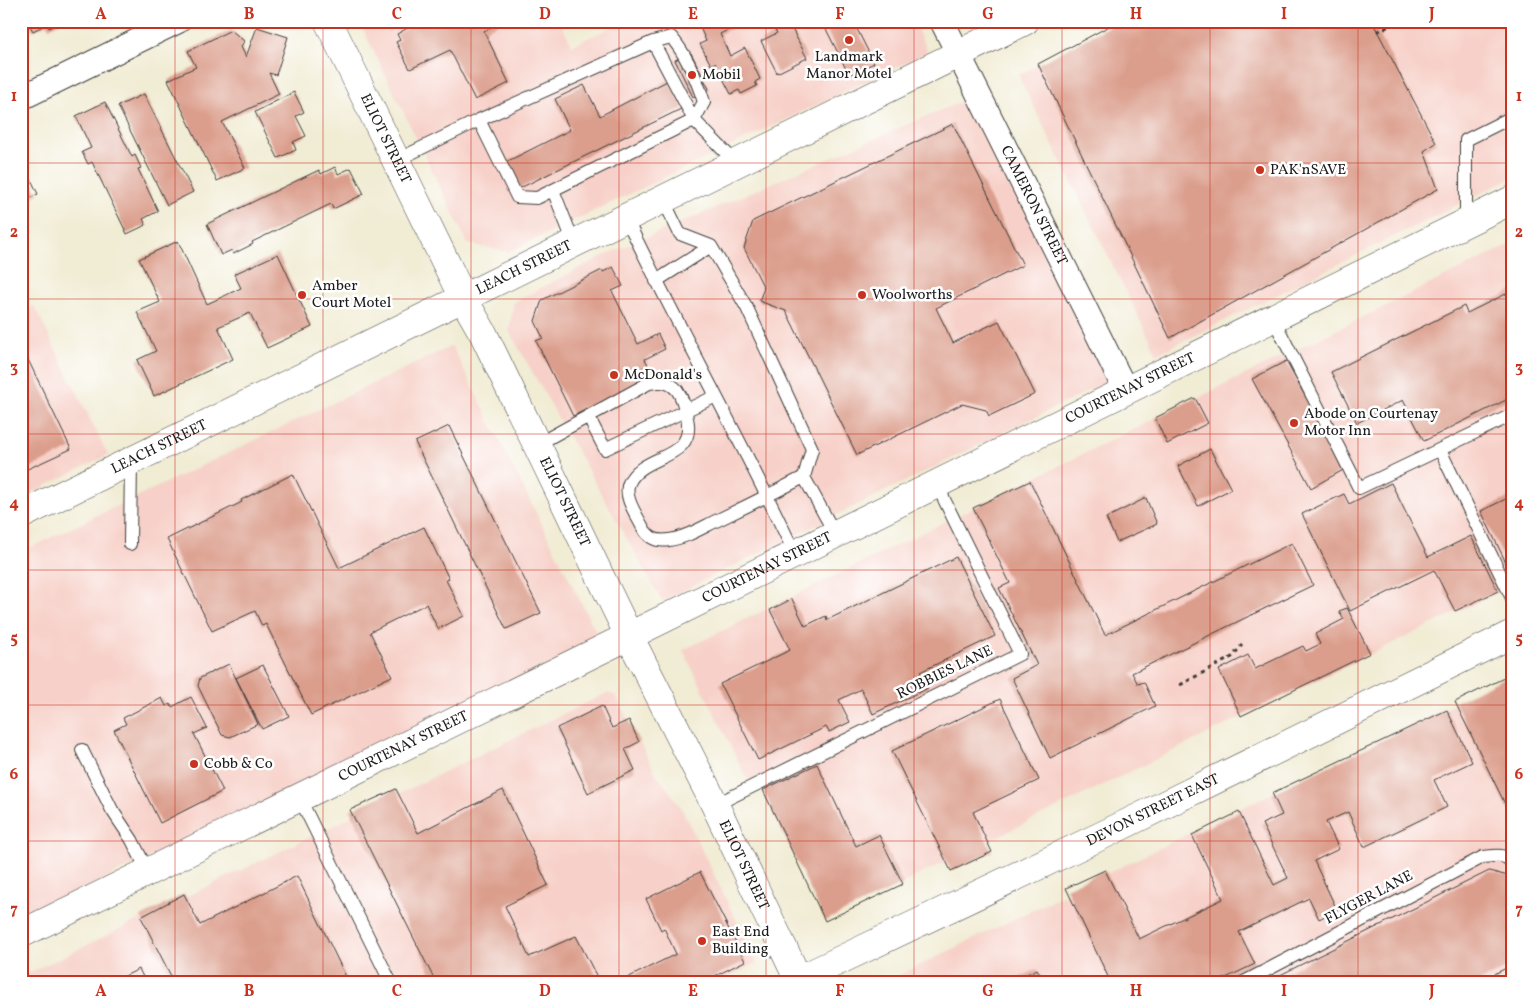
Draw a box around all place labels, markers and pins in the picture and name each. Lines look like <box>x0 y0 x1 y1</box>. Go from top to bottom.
marker: Landmark Manor Motel <box>843 34 855 46</box>
place label: Landmark Manor Motel <box>806 47 892 85</box>
place label: Mobil <box>702 65 741 86</box>
marker: Mobil <box>686 69 698 81</box>
place label: PAK'nSAVE <box>1270 160 1346 181</box>
marker: PAK'nSAVE <box>1254 164 1266 176</box>
place label: Amber Court Motel <box>312 276 391 314</box>
place label: Woolworths <box>872 285 953 306</box>
marker: Amber Court Motel <box>296 289 308 301</box>
marker: Woolworths <box>856 289 868 301</box>
place label: McDonald's <box>624 365 702 386</box>
marker: McDonald's <box>608 369 620 381</box>
place label: Abode on Courtenay Motor Inn <box>1304 404 1438 442</box>
marker: Abode on Courtenay Motor Inn <box>1288 417 1300 429</box>
place label: Cobb & Co <box>204 754 273 775</box>
marker: Cobb & Co <box>188 758 200 770</box>
place label: East End Building <box>712 922 770 960</box>
marker: East End Building <box>696 935 708 947</box>

